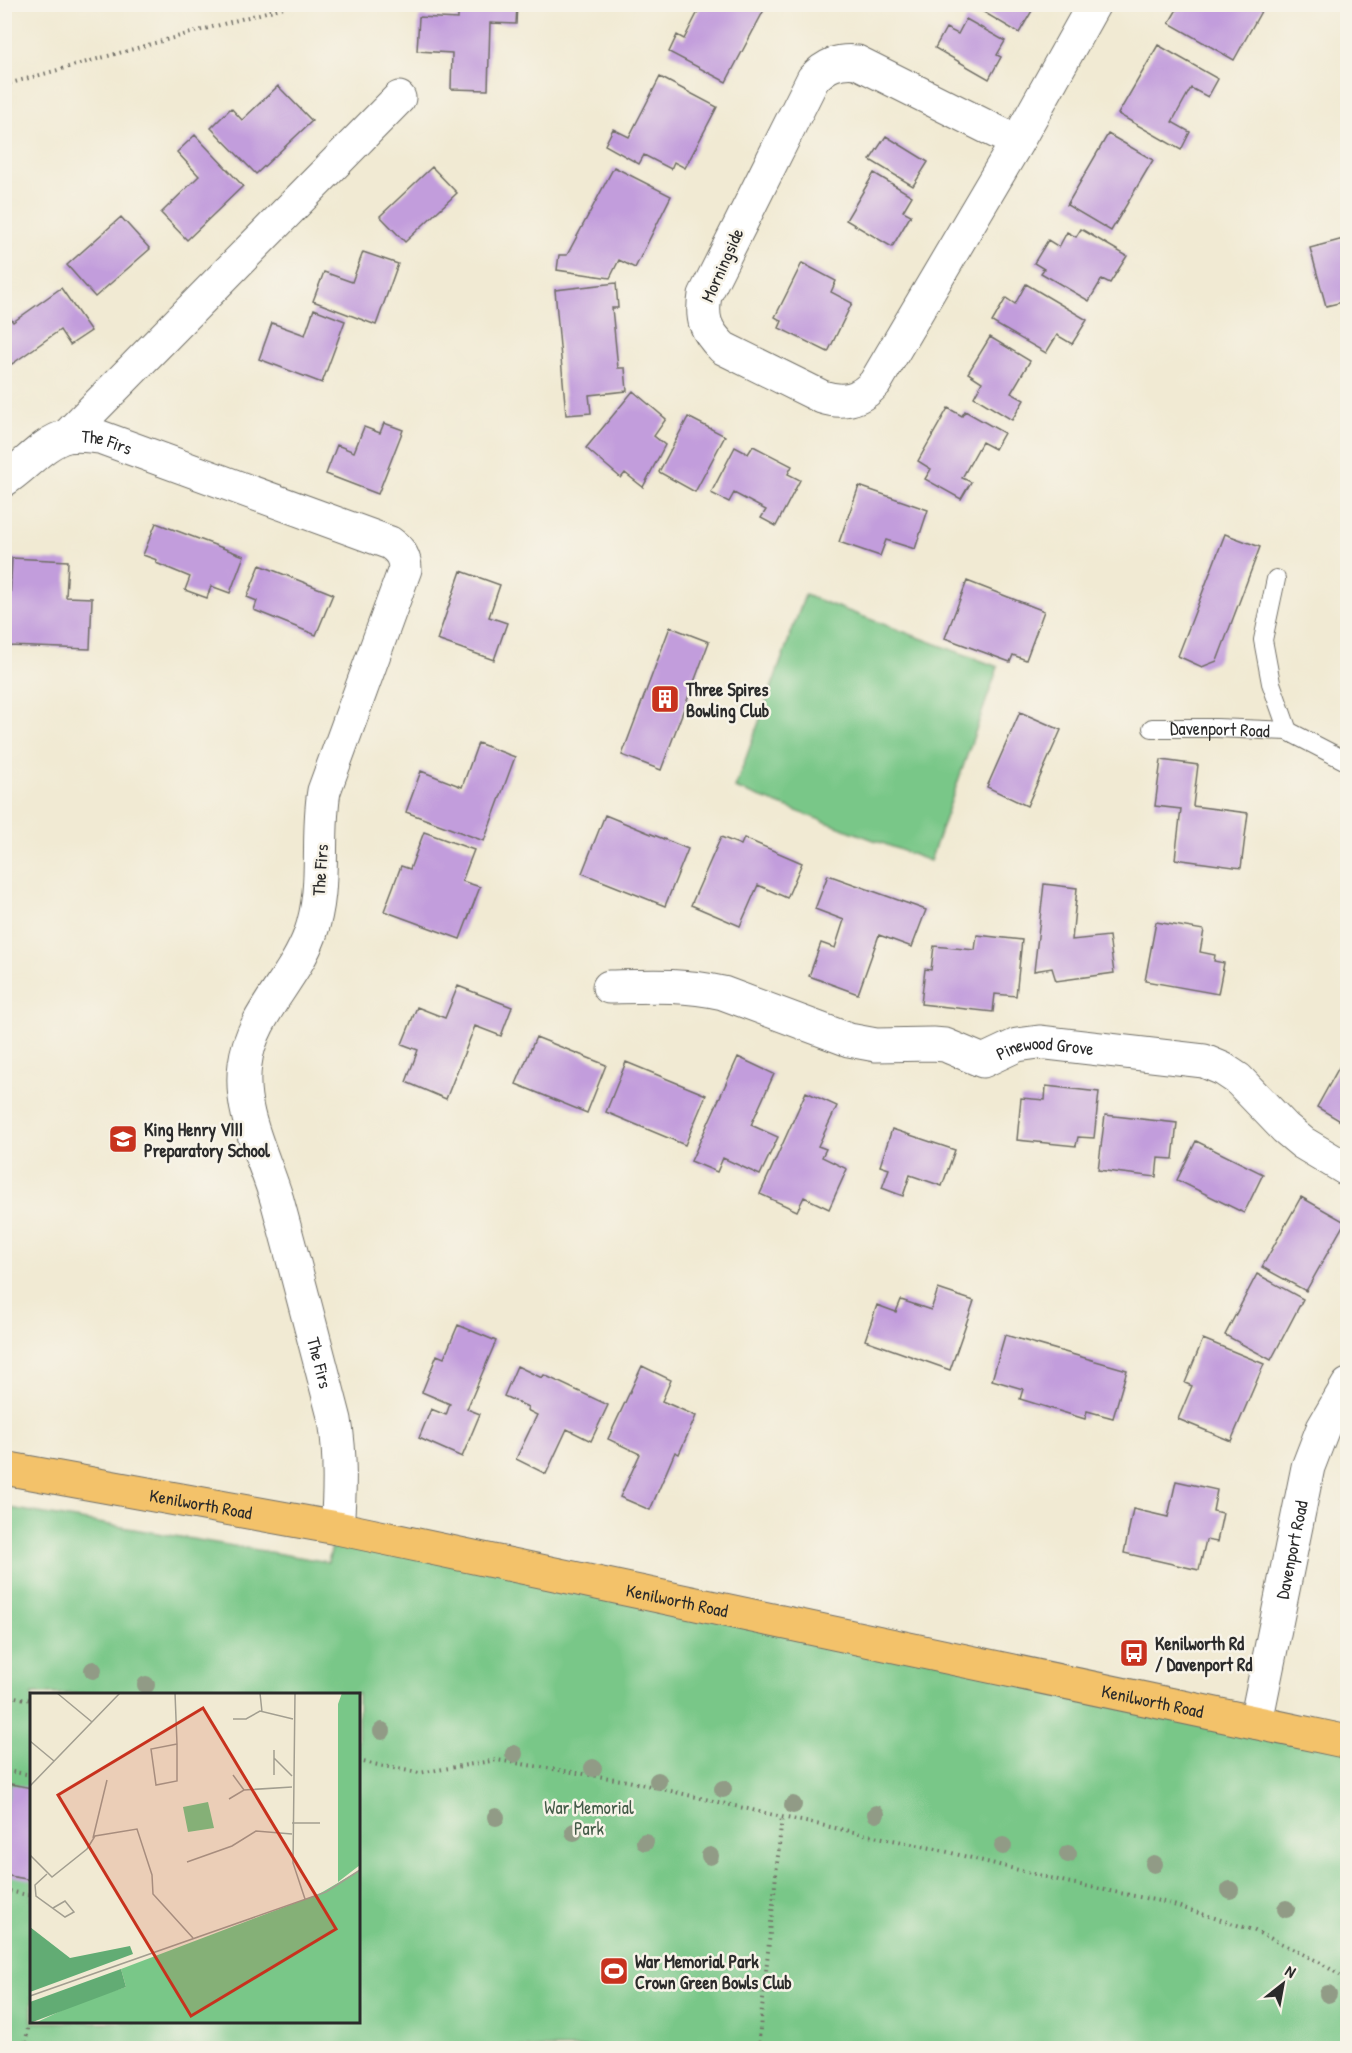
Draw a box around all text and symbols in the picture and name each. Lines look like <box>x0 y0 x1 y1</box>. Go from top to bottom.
street label: Morningside <box>695 224 749 306</box>
street label: The Firs <box>81 423 136 460</box>
place label: Three Spires Bowling Club <box>685 677 770 724</box>
building icon: Three Spires Bowling Club <box>649 683 681 715</box>
street label: Davenport Road <box>1170 716 1270 743</box>
street label: The Firs <box>306 843 334 897</box>
street label: Pinewood Grove <box>992 1030 1095 1066</box>
place label: King Henry VIII Preparatory School <box>144 1117 271 1164</box>
school or university icon: King Henry VIII Preparatory School <box>107 1123 139 1155</box>
street label: The Firs <box>301 1334 339 1391</box>
street label: Kenilworth Road <box>148 1482 254 1525</box>
street label: Davenport Road <box>1269 1498 1313 1601</box>
street label: Kenilworth Road <box>624 1577 730 1623</box>
place label: Kenilworth Rd / Davenport Rd <box>1155 1631 1252 1678</box>
bus stop icon: Kenilworth Rd / Davenport Rd <box>1118 1637 1150 1669</box>
street label: Kenilworth Road <box>1099 1678 1206 1724</box>
inset map <box>30 1693 360 2023</box>
park label: War Memorial Park <box>544 1795 634 1841</box>
place label: War Memorial Park Crown Green Bowls Club <box>635 1949 792 1995</box>
north arrow <box>1253 1954 1313 2014</box>
sports icon: War Memorial Park Crown Green Bowls Club <box>598 1955 630 1987</box>
text: N <box>1281 1960 1300 1983</box>

